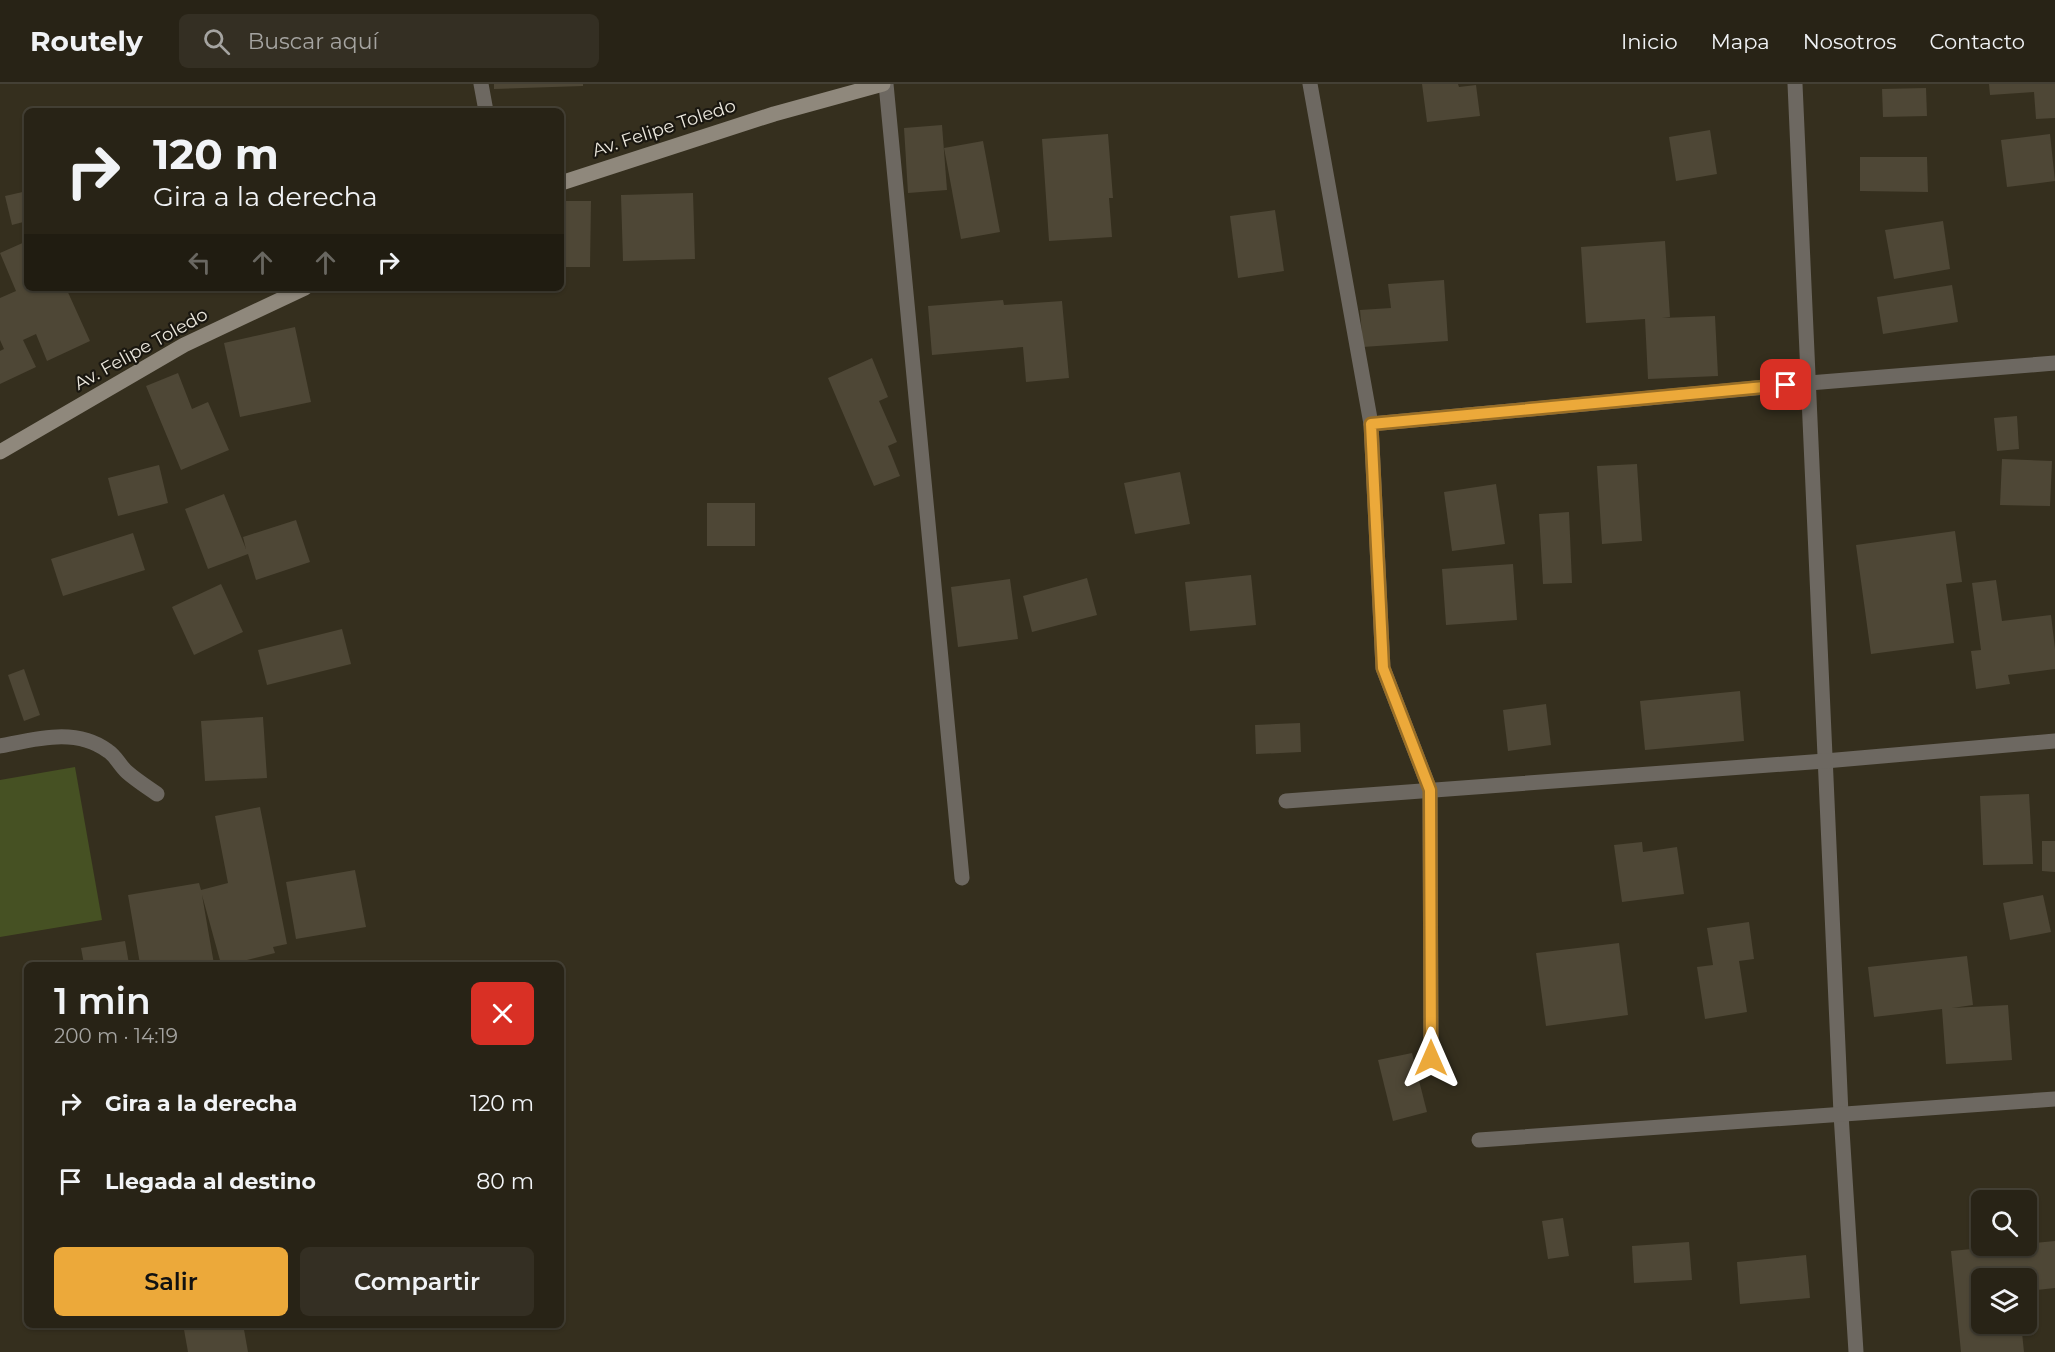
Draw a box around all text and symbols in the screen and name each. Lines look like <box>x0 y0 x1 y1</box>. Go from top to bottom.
search box <box>179 14 599 68</box>
text: Routely <box>30 24 143 58</box>
icon: search <box>200 25 233 58</box>
text: Buscar aquí <box>248 28 378 55</box>
text: Inicio <box>1621 29 1678 54</box>
text: Mapa <box>1711 29 1770 54</box>
text: Nosotros <box>1803 29 1896 54</box>
text: Contacto <box>1929 29 2025 54</box>
street label: Av. Felipe Toledo <box>590 94 738 162</box>
text: 120 m <box>153 128 279 180</box>
icon: right <box>54 132 132 210</box>
text: Gira a la derecha <box>153 180 378 213</box>
icon: left <box>183 246 216 279</box>
icon: ahead <box>246 246 279 279</box>
icon: ahead <box>309 246 342 279</box>
icon: right <box>372 246 405 279</box>
street label: Av. Felipe Toledo <box>70 303 212 395</box>
pin <box>1760 359 1811 410</box>
icon: arrive <box>1769 368 1802 401</box>
text: 1 min <box>54 979 151 1023</box>
button: close <box>471 982 534 1045</box>
text: 200 m · 14:19 <box>54 1024 178 1048</box>
position arrow <box>1399 1026 1463 1090</box>
icon: right <box>54 1087 87 1120</box>
text: Gira a la derecha <box>105 1090 297 1117</box>
text: 120 m <box>470 1090 534 1117</box>
icon: arrive <box>54 1165 87 1198</box>
text: Llegada al destino <box>105 1168 316 1195</box>
text: 80 m <box>476 1168 534 1195</box>
map controls <box>1971 1190 2037 1334</box>
button: search <box>1971 1190 2037 1256</box>
button: Salir <box>54 1247 288 1316</box>
button: Compartir <box>300 1247 534 1316</box>
button: layers <box>1971 1268 2037 1334</box>

